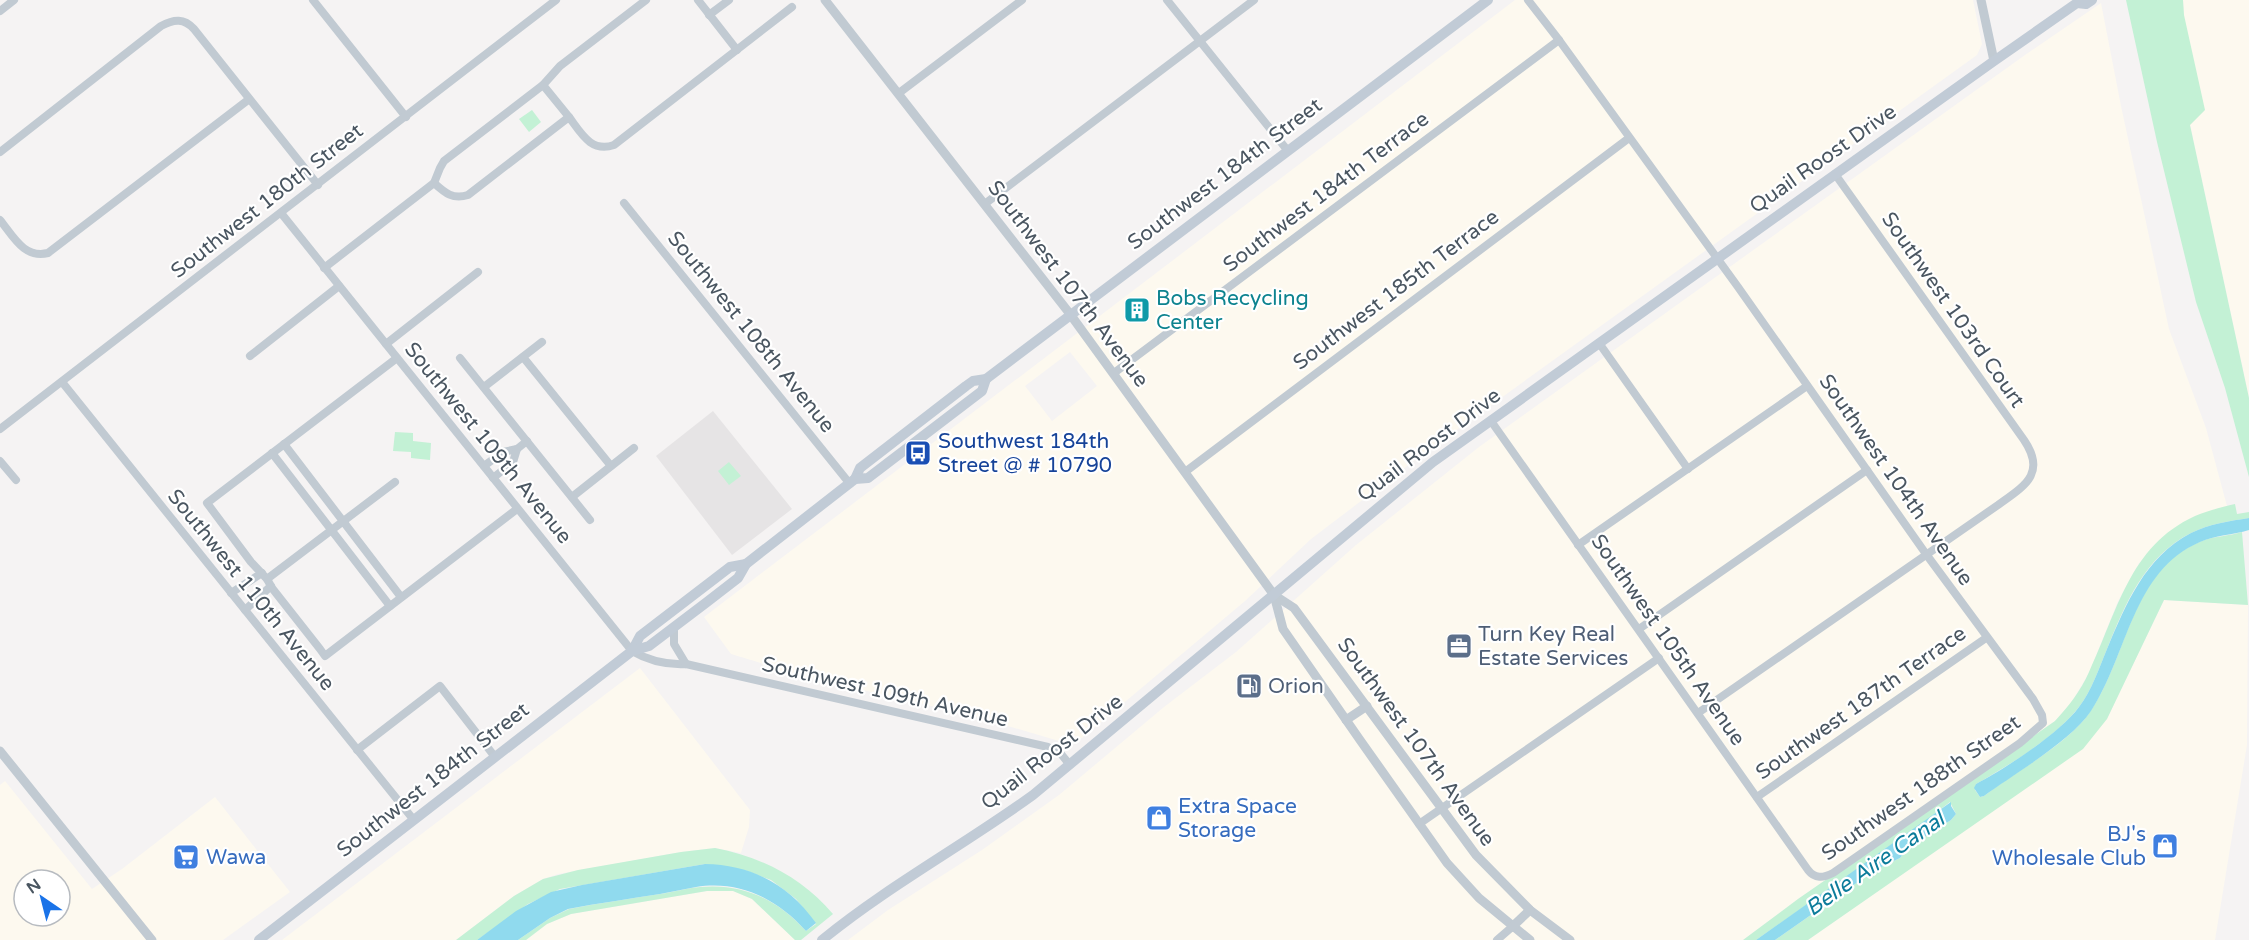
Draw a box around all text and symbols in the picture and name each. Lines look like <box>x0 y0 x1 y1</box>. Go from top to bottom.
street label: Southwest 184th Street <box>1123 93 1327 255</box>
street label: Quail Roost Drive <box>1745 99 1901 219</box>
street label: Southwest 184th Terrace <box>1218 106 1434 278</box>
street label: Southwest 180th Street <box>166 118 368 284</box>
street label: Southwest 107th Avenue <box>982 176 1154 392</box>
street label: Southwest 185th Terrace <box>1288 204 1504 376</box>
street label: Southwest 103rd Court <box>1876 207 2030 413</box>
street label: Southwest 108th Avenue <box>662 226 840 438</box>
place label: Bobs Recycling Center <box>1156 286 1309 335</box>
building icon: Bobs Recycling Center <box>1122 295 1152 325</box>
street label: Southwest 109th Avenue <box>399 337 577 549</box>
street label: Southwest 104th Avenue <box>1813 370 1979 590</box>
street label: Quail Roost Drive <box>1352 383 1506 507</box>
place label: Southwest 184th Street @ # 10790 <box>938 429 1112 478</box>
bus stop icon: Southwest 184th Street @ # 10790 <box>903 438 933 468</box>
street label: Southwest 110th Avenue <box>162 484 340 696</box>
street label: Southwest 105th Avenue <box>1585 530 1751 750</box>
street label: Southwest 187th Terrace <box>1751 621 1971 785</box>
place label: Turn Key Real Estate Services <box>1478 622 1628 671</box>
office icon: Turn Key Real Estate Services <box>1444 631 1474 661</box>
street label: Southwest 107th Avenue <box>1332 633 1500 851</box>
street label: Southwest 109th Avenue <box>759 651 1011 733</box>
fuel station icon: Orion <box>1234 671 1264 701</box>
place label: Orion <box>1268 674 1324 699</box>
street label: Quail Roost Drive <box>976 689 1128 815</box>
street label: Southwest 184th Street <box>332 697 534 863</box>
street label: Southwest 188th Street <box>1817 710 2025 866</box>
place label: Extra Space Storage <box>1178 794 1297 843</box>
shop icon: Extra Space Storage <box>1144 803 1174 833</box>
water label: Belle Aire Canal <box>1801 805 1952 922</box>
place label: BJ's Wholesale Club <box>1992 822 2146 871</box>
shop icon: BJ's Wholesale Club <box>2150 831 2180 861</box>
supermarket icon: Wawa <box>171 842 201 872</box>
place label: Wawa <box>206 845 266 870</box>
north arrow <box>12 868 72 928</box>
text: N <box>23 875 45 898</box>

